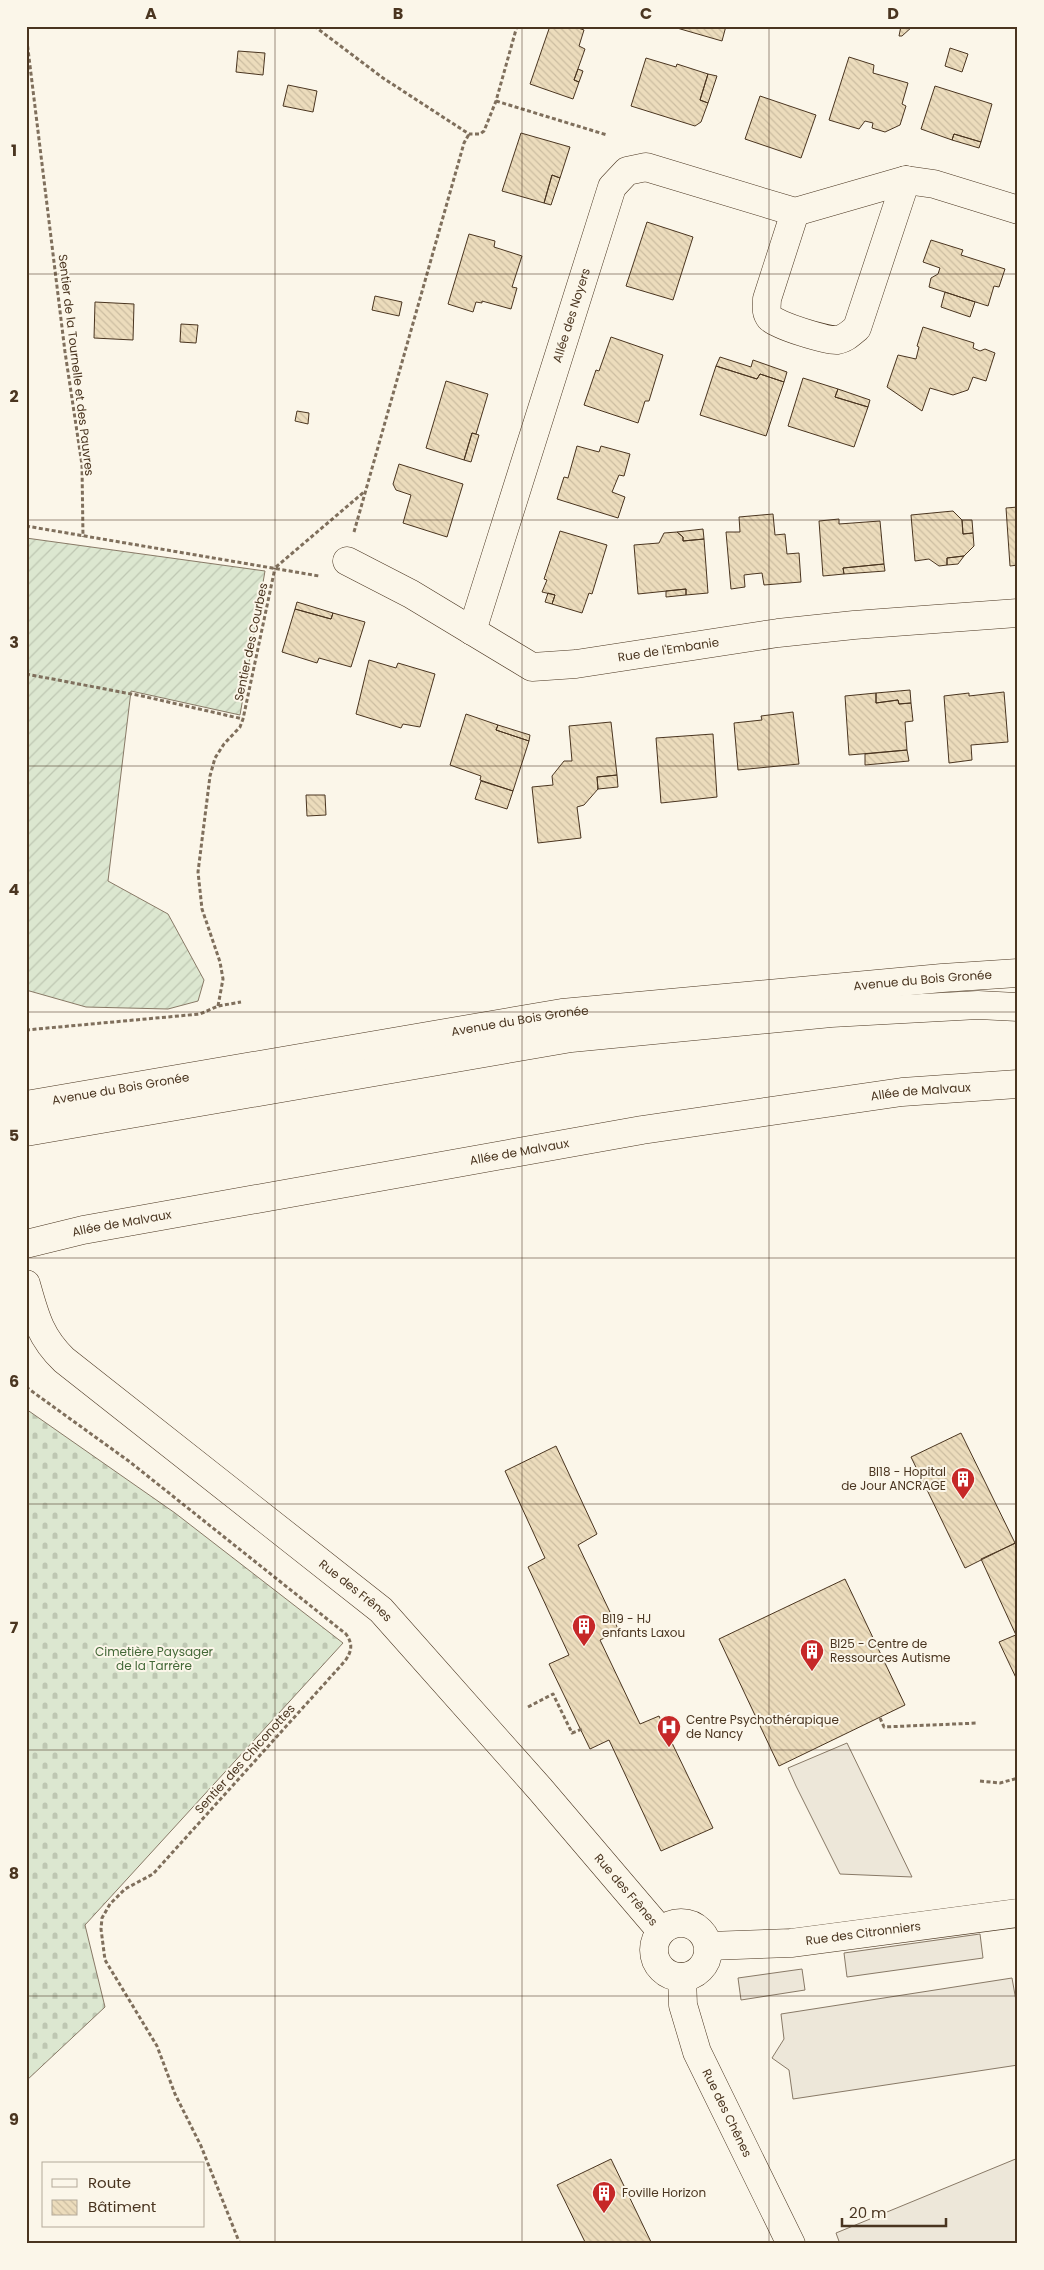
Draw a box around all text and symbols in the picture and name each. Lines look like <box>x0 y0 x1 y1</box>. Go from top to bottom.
text: A <box>145 2 157 25</box>
text: B <box>393 2 403 25</box>
text: C <box>640 2 652 25</box>
text: D <box>887 2 899 25</box>
text: 1 <box>11 139 17 162</box>
street label: Sentier de la Tournelle et des Pauvres <box>54 253 99 477</box>
street label: Allée des Noyers <box>548 266 594 365</box>
text: 2 <box>9 385 19 408</box>
street label: Sentier des Courbes <box>230 581 271 703</box>
text: 3 <box>9 631 19 654</box>
street label: Rue de l'Embanie <box>617 633 720 665</box>
text: 4 <box>9 878 20 901</box>
street label: Avenue du Bois Gronée <box>853 966 992 994</box>
street label: Avenue du Bois Gronée <box>450 1002 589 1040</box>
street label: Avenue du Bois Gronée <box>51 1068 190 1108</box>
street label: Allée de Malvaux <box>869 1078 972 1104</box>
text: 5 <box>9 1124 19 1147</box>
street label: Allée de Malvaux <box>468 1134 571 1169</box>
street label: Allée de Malvaux <box>70 1205 173 1240</box>
text: 6 <box>9 1370 19 1393</box>
place label: BI18 - Hopital de Jour ANCRAGE <box>841 1463 946 1494</box>
building icon: BI18 - Hopital de Jour ANCRAGE <box>950 1466 976 1500</box>
street label: Rue des Frênes <box>316 1555 396 1625</box>
place label: BI19 - HJ enfants Laxou <box>602 1610 685 1641</box>
building icon: BI19 - HJ enfants Laxou <box>571 1613 597 1647</box>
text: 7 <box>10 1616 19 1639</box>
place label: BI25 - Centre de Ressources Autisme <box>830 1635 950 1666</box>
building icon: BI25 - Centre de Ressources Autisme <box>799 1638 825 1672</box>
park label: Cimetière Paysager de la Tarrère <box>95 1643 214 1674</box>
street label: Sentier des Chiconottes <box>191 1700 299 1817</box>
place label: Centre Psychothérapique de Nancy <box>686 1711 839 1742</box>
hospital icon: Centre Psychothérapique de Nancy <box>656 1714 682 1748</box>
street label: Rue des Frênes <box>591 1850 662 1929</box>
text: 8 <box>9 1862 19 1885</box>
street label: Rue des Citronniers <box>805 1917 922 1949</box>
street label: Rue des Chênes <box>698 2066 756 2160</box>
text: 9 <box>9 2108 19 2131</box>
legend <box>42 2162 205 2228</box>
text: Route <box>88 2172 131 2193</box>
building icon: Foville Horizon <box>591 2180 617 2214</box>
place label: Foville Horizon <box>622 2184 706 2201</box>
scale bar <box>842 2195 945 2227</box>
text: Bâtiment <box>88 2196 156 2217</box>
text: 20 m <box>849 2202 887 2223</box>

